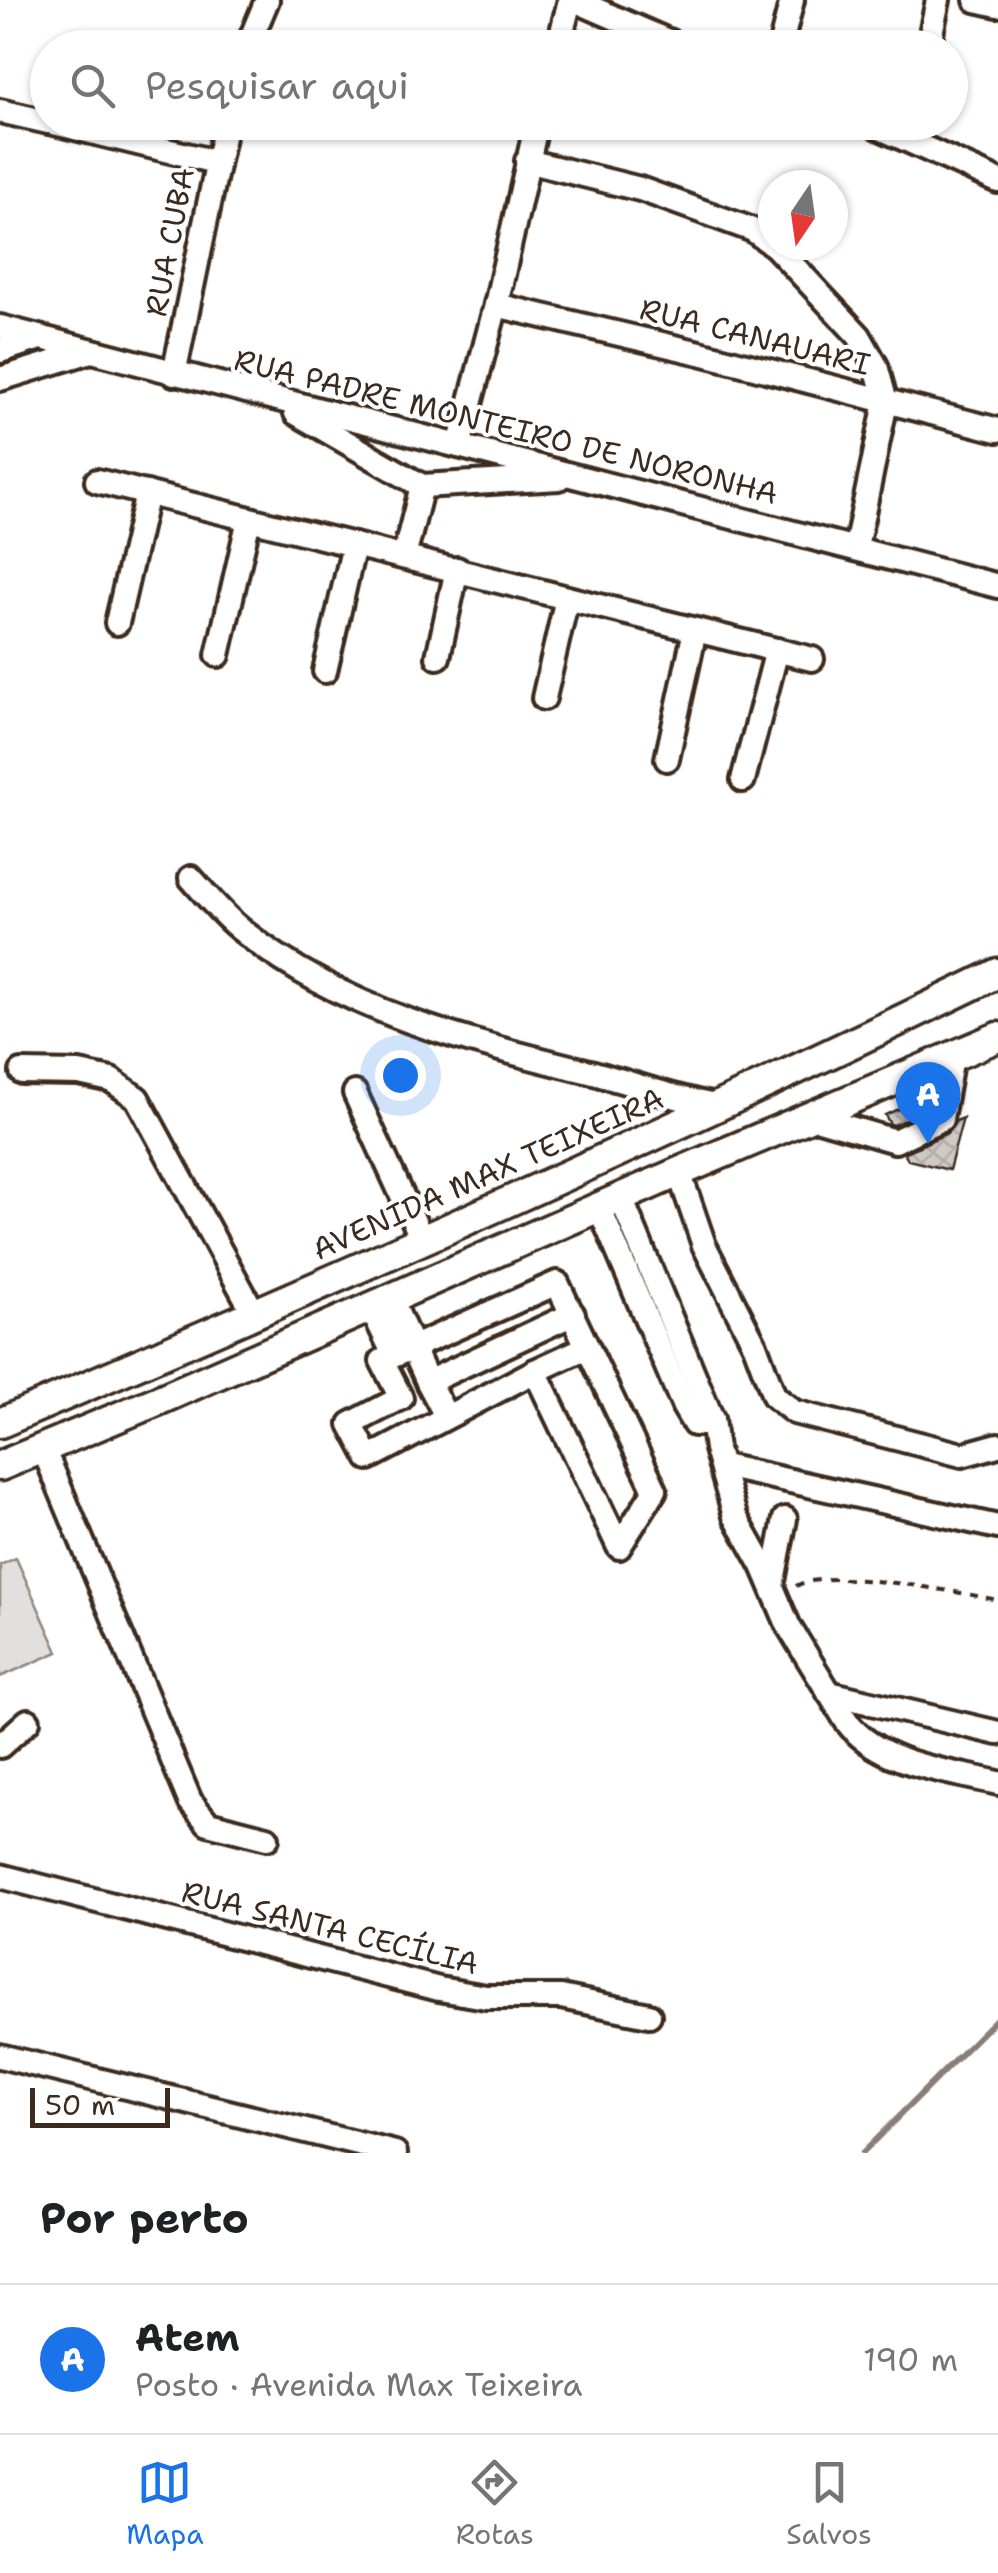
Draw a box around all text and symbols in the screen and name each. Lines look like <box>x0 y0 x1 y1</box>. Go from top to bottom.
search box <box>30 30 968 140</box>
icon: search <box>65 58 120 113</box>
text: Pesquisar aqui <box>145 60 409 111</box>
street label: RUA CUBA <box>135 164 204 320</box>
north arrow <box>758 170 848 260</box>
street label: RUA CANAUARI <box>636 288 875 385</box>
street label: RUA PADRE MONTEIRO DE NORONHA <box>230 339 782 514</box>
your location <box>375 1050 426 1101</box>
pin: A <box>896 1062 960 1144</box>
street label: AVENIDA MAX TEIXEIRA <box>306 1077 670 1270</box>
street label: RUA SANTA CECÍLIA <box>178 1871 483 1984</box>
scale bar <box>30 2083 170 2128</box>
text: 50 m <box>45 2086 115 2124</box>
text: Por perto <box>40 2190 249 2246</box>
text: Atem <box>135 2312 240 2363</box>
text: A <box>60 2338 85 2381</box>
text: 190 m <box>863 2338 958 2381</box>
text: Posto · Avenida Max Teixeira <box>135 2363 582 2406</box>
tab: Mapa <box>126 2455 204 2553</box>
tab: Rotas <box>456 2455 534 2553</box>
tab: Salvos <box>786 2455 872 2553</box>

